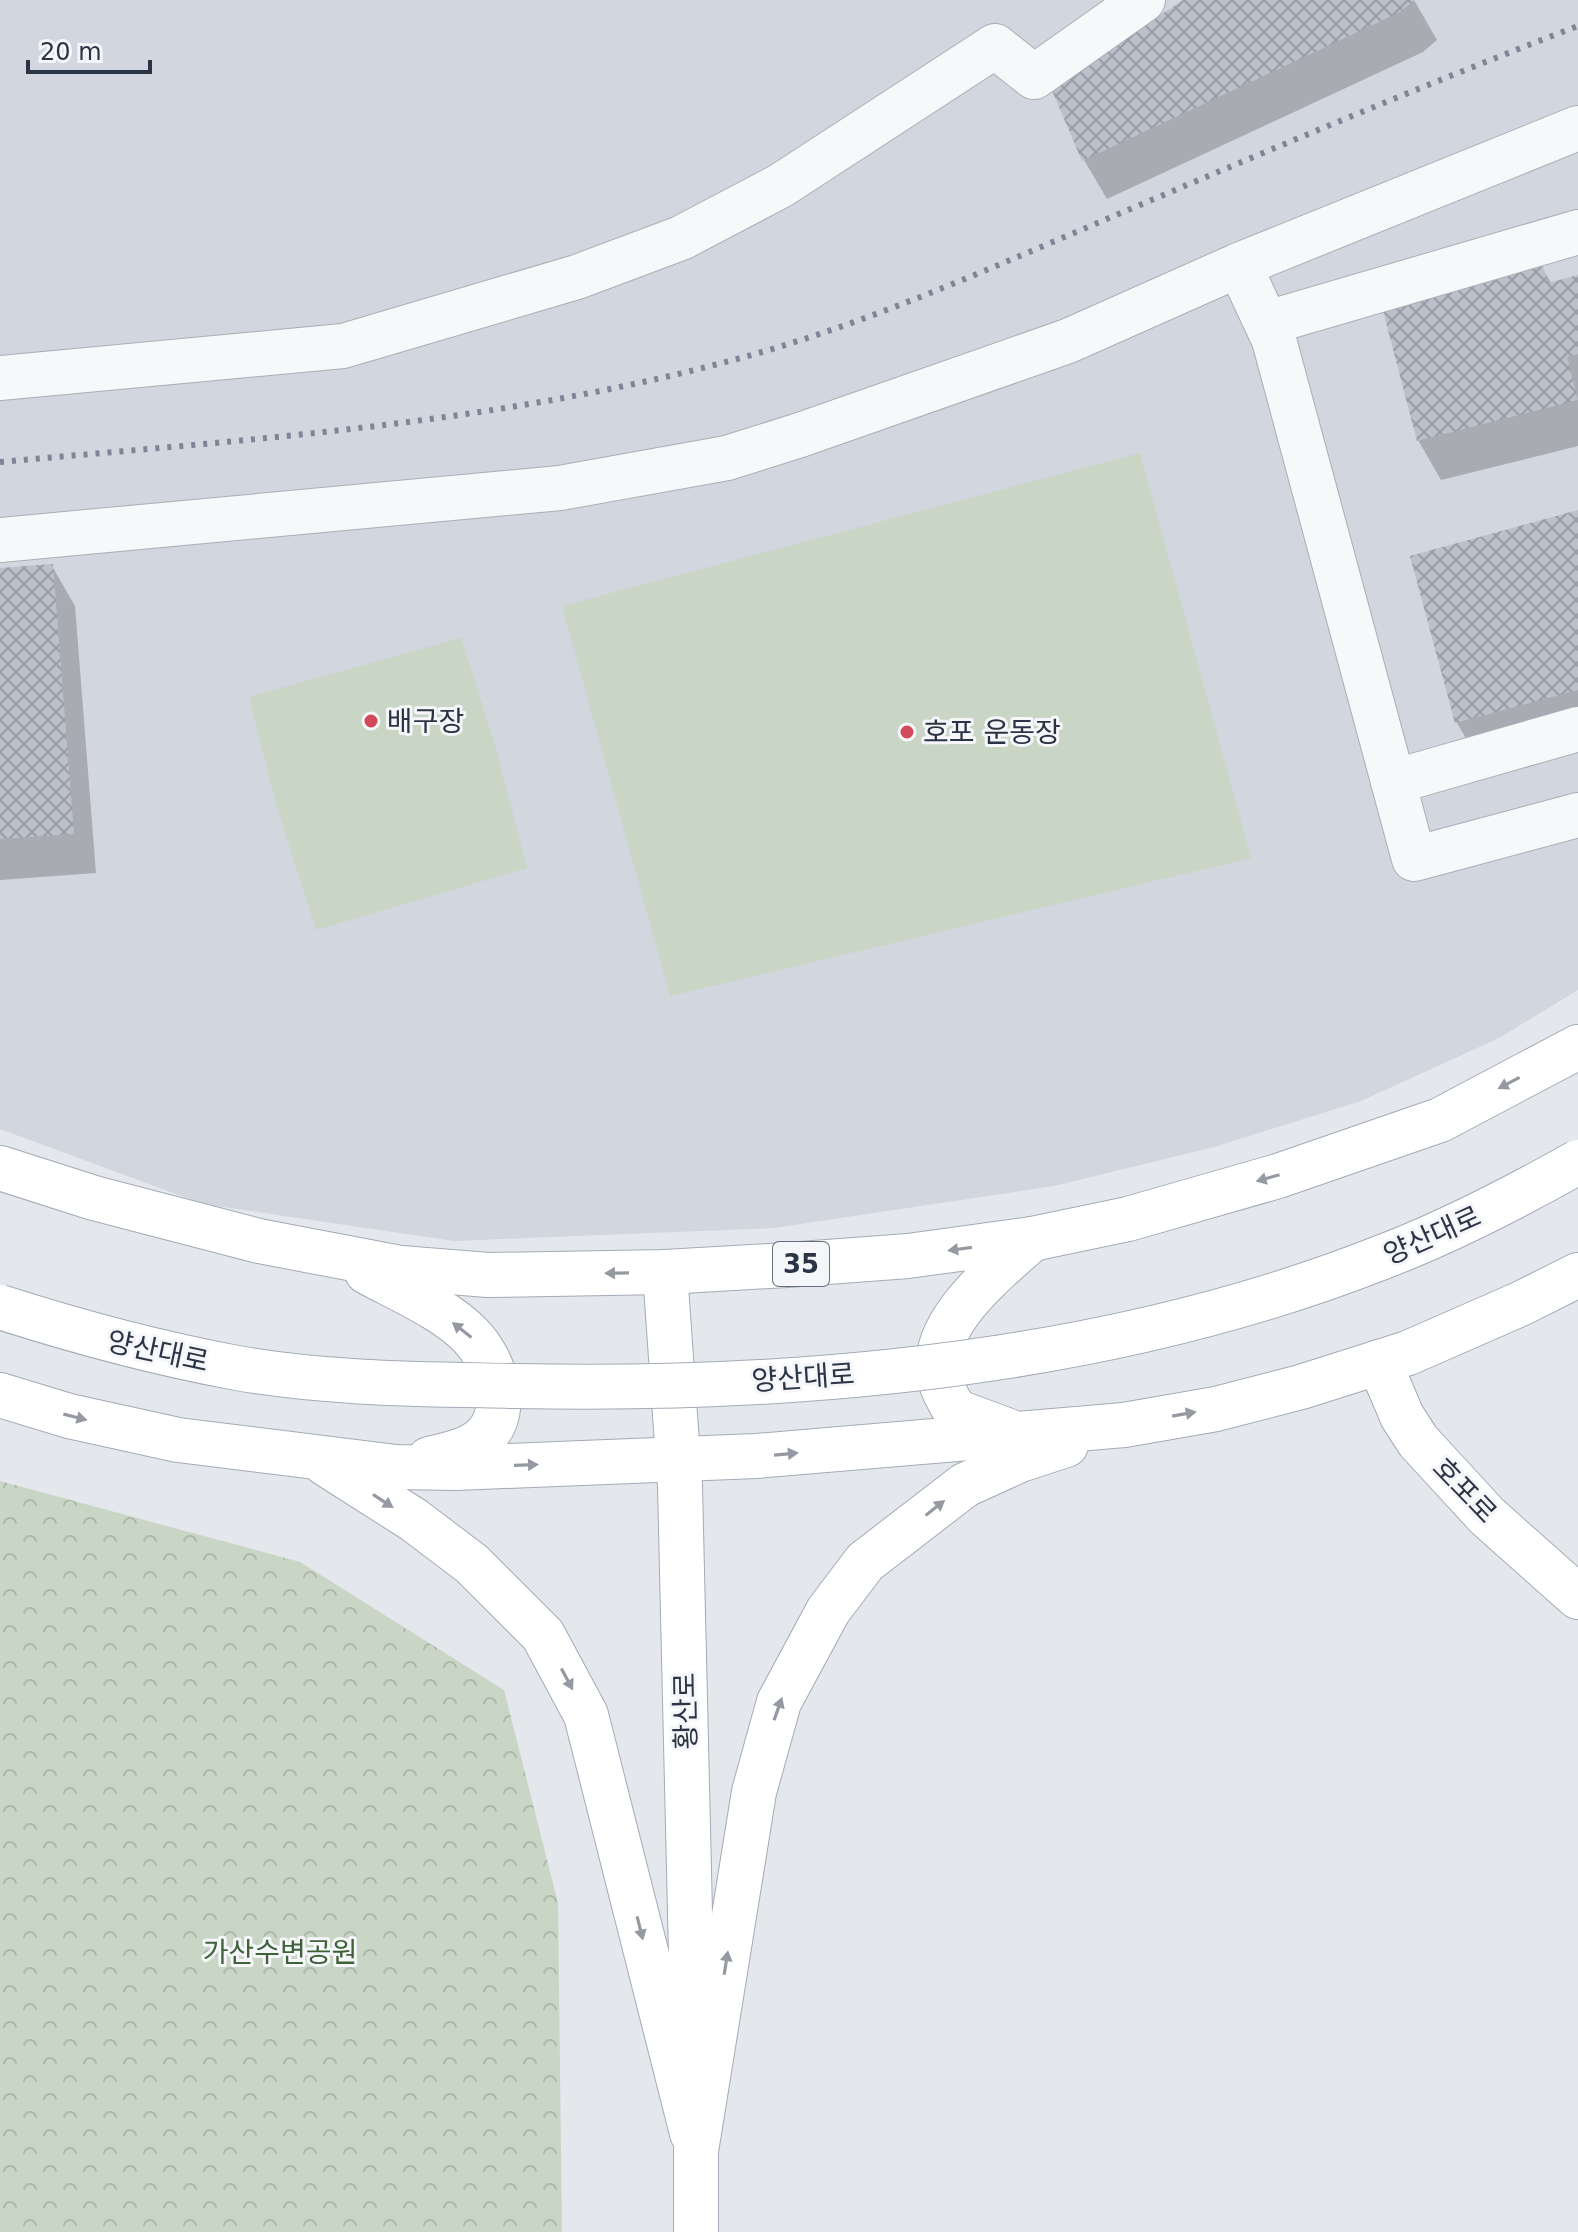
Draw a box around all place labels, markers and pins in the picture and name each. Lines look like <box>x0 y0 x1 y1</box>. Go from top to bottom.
place label: 배구장 <box>387 705 464 738</box>
marker: 배구장 <box>362 712 380 730</box>
place label: 호포 운동장 <box>923 716 1061 749</box>
marker: 호포 운동장 <box>898 723 916 741</box>

